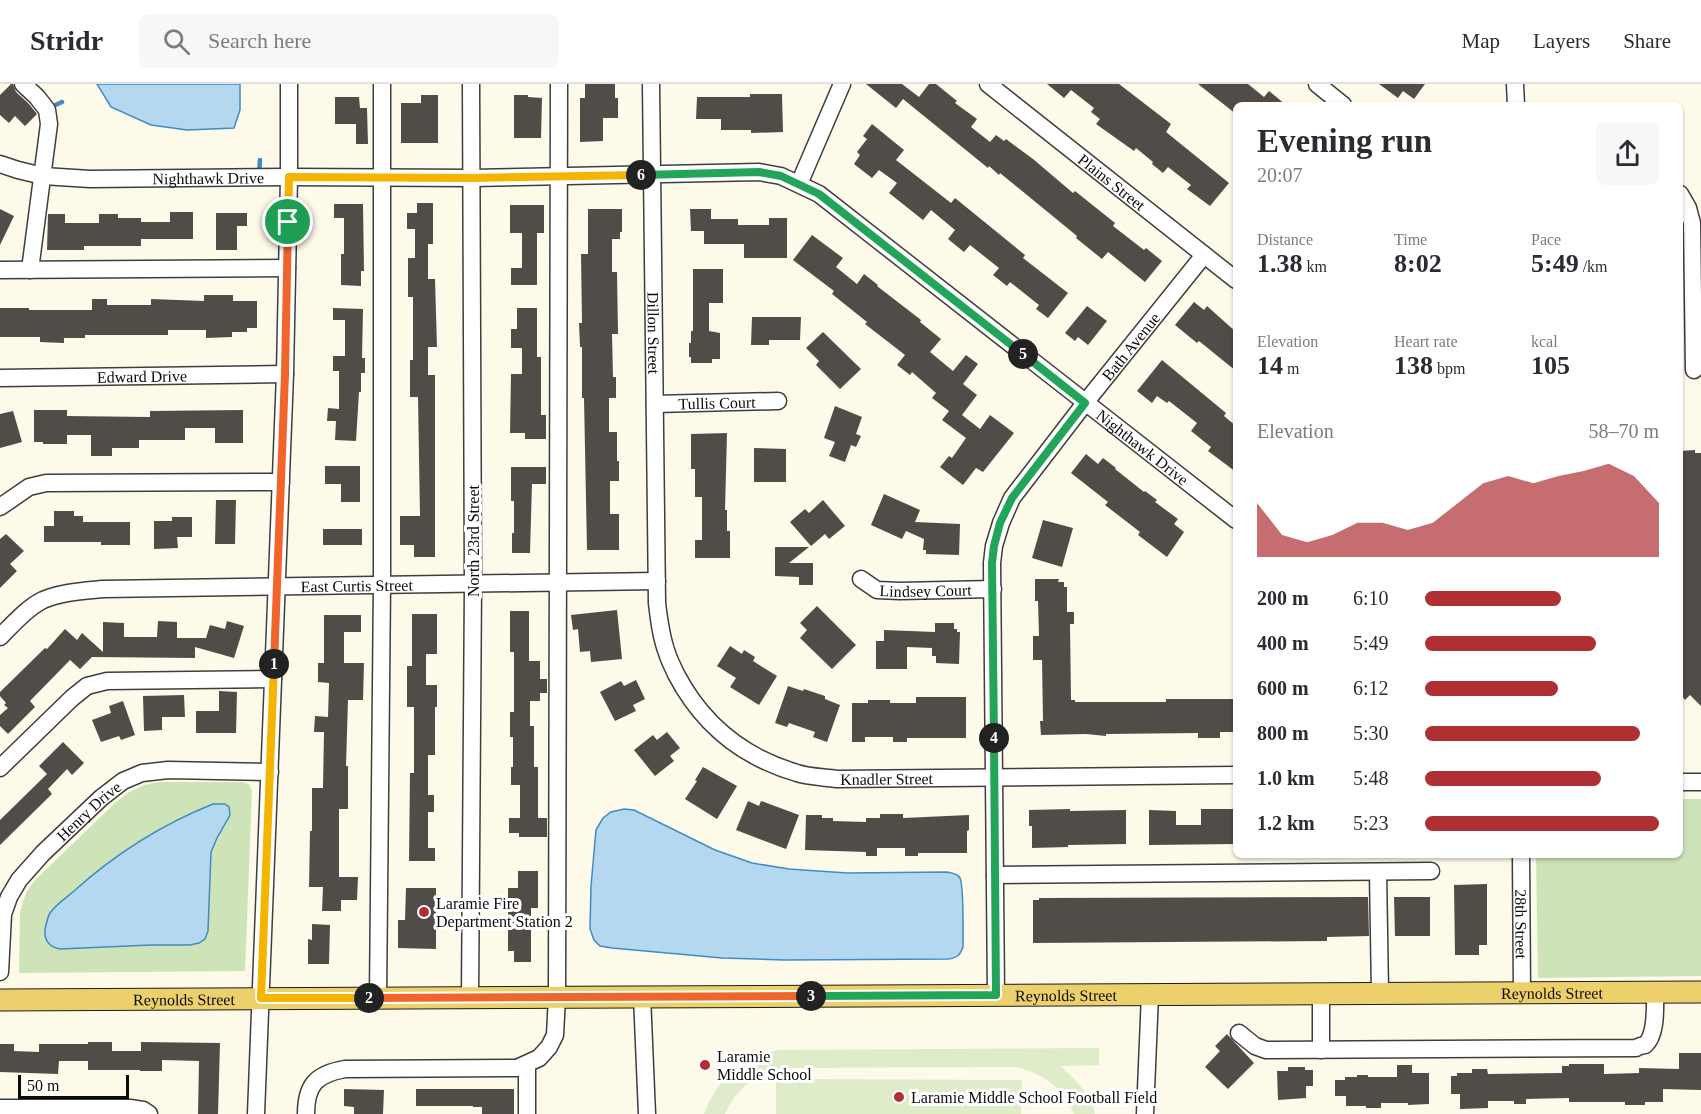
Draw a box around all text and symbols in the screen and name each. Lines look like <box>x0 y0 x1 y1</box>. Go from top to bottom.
search box <box>139 14 559 68</box>
text: Stridr <box>30 25 103 56</box>
icon: search <box>160 25 193 58</box>
text: Search here <box>208 28 311 53</box>
text: Map <box>1462 29 1500 53</box>
text: Layers <box>1533 29 1590 53</box>
text: Share <box>1623 29 1671 53</box>
button: share <box>1596 122 1659 185</box>
text: Evening run <box>1257 123 1432 159</box>
street label: Plains Street <box>1075 150 1149 214</box>
pin: 6 <box>626 160 656 190</box>
text: 20:07 <box>1257 164 1303 186</box>
text: 6 <box>637 166 645 183</box>
street label: Nighthawk Drive <box>152 169 264 188</box>
pin <box>262 196 313 247</box>
icon: arrive <box>271 205 304 238</box>
text: Distance <box>1257 231 1313 248</box>
text: Time <box>1394 231 1427 248</box>
text: Pace <box>1531 231 1561 248</box>
text: 1.38 <box>1257 249 1303 278</box>
text: 8:02 <box>1394 249 1442 278</box>
text: 5:49 <box>1531 249 1579 278</box>
text: km <box>1303 258 1327 275</box>
text: /km <box>1579 258 1608 275</box>
street label: Dillon Street <box>645 292 663 375</box>
street label: Bath Avenue <box>1098 309 1163 384</box>
text: Elevation <box>1257 333 1318 350</box>
text: Heart rate <box>1394 333 1458 350</box>
text: kcal <box>1531 333 1558 350</box>
pin: 5 <box>1008 339 1038 369</box>
text: 5 <box>1019 345 1027 362</box>
text: 14 <box>1257 351 1283 380</box>
text: 138 <box>1394 351 1433 380</box>
text: 105 <box>1531 351 1570 380</box>
text: m <box>1283 360 1299 377</box>
text: bpm <box>1433 360 1465 377</box>
street label: Edward Drive <box>97 367 187 385</box>
street label: Tullis Court <box>678 393 756 412</box>
street label: Nighthawk Drive <box>1093 406 1192 488</box>
text: Elevation <box>1257 420 1334 442</box>
text: 58–70 m <box>1588 420 1659 442</box>
street label: North 23rd Street <box>465 484 482 597</box>
street label: East Curtis Street <box>301 576 413 595</box>
street label: Lindsey Court <box>879 581 972 600</box>
text: 200 m <box>1257 587 1309 609</box>
text: 6:10 <box>1353 587 1389 609</box>
text: 400 m <box>1257 632 1309 654</box>
text: 5:49 <box>1353 632 1389 654</box>
pin: 1 <box>259 649 289 679</box>
text: 1 <box>270 655 278 672</box>
text: 600 m <box>1257 677 1309 699</box>
text: 6:12 <box>1353 677 1389 699</box>
text: 800 m <box>1257 722 1309 744</box>
text: 5:30 <box>1353 722 1389 744</box>
pin: 4 <box>979 723 1009 753</box>
text: 4 <box>990 729 998 746</box>
text: 1.0 km <box>1257 767 1315 789</box>
text: 5:48 <box>1353 767 1389 789</box>
street label: Knadler Street <box>840 770 934 787</box>
street label: Henry Drive <box>53 778 124 844</box>
text: 1.2 km <box>1257 812 1315 834</box>
text: 5:23 <box>1353 812 1389 834</box>
street label: 28th Street <box>1513 889 1530 960</box>
place label: Laramie Fire Department Station 2 <box>436 895 573 931</box>
marker: Laramie Fire Department Station 2 <box>417 905 431 919</box>
pin: 3 <box>796 981 826 1011</box>
pin: 2 <box>354 983 384 1013</box>
street label: Reynolds Street <box>1501 984 1603 1002</box>
street label: Reynolds Street <box>1015 986 1117 1005</box>
text: 3 <box>807 987 815 1004</box>
text: 2 <box>365 989 373 1006</box>
street label: Reynolds Street <box>133 990 235 1009</box>
place label: Laramie Middle School <box>717 1048 812 1083</box>
marker: Laramie Middle School <box>698 1058 712 1072</box>
scale bar <box>18 1072 129 1100</box>
text: 50 m <box>27 1077 59 1094</box>
place label: Laramie Middle School Football Field <box>911 1089 1157 1106</box>
marker: Laramie Middle School Football Field <box>892 1090 906 1104</box>

